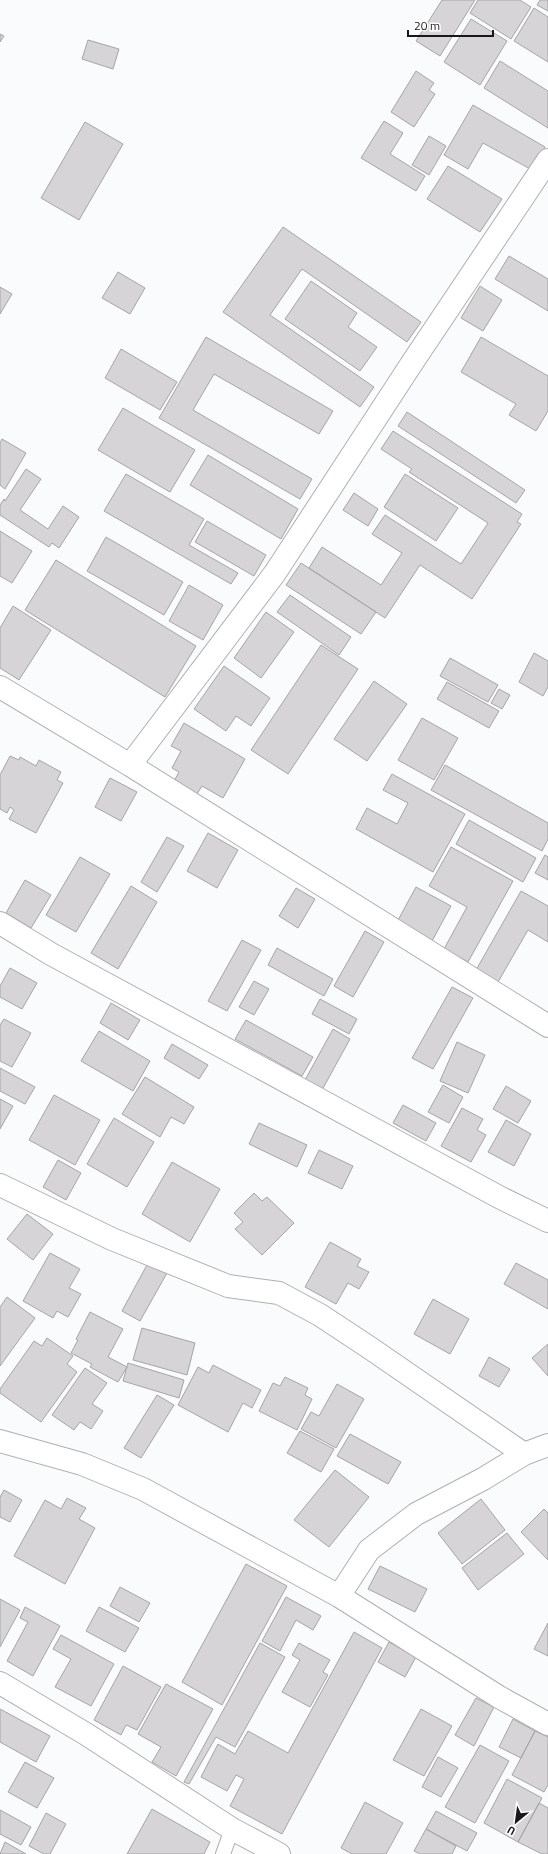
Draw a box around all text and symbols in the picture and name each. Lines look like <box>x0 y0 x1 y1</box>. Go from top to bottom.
scale bar <box>408 12 493 38</box>
text: 20 m <box>414 16 440 35</box>
north arrow <box>496 1802 536 1842</box>
text: U <box>504 1822 518 1839</box>

